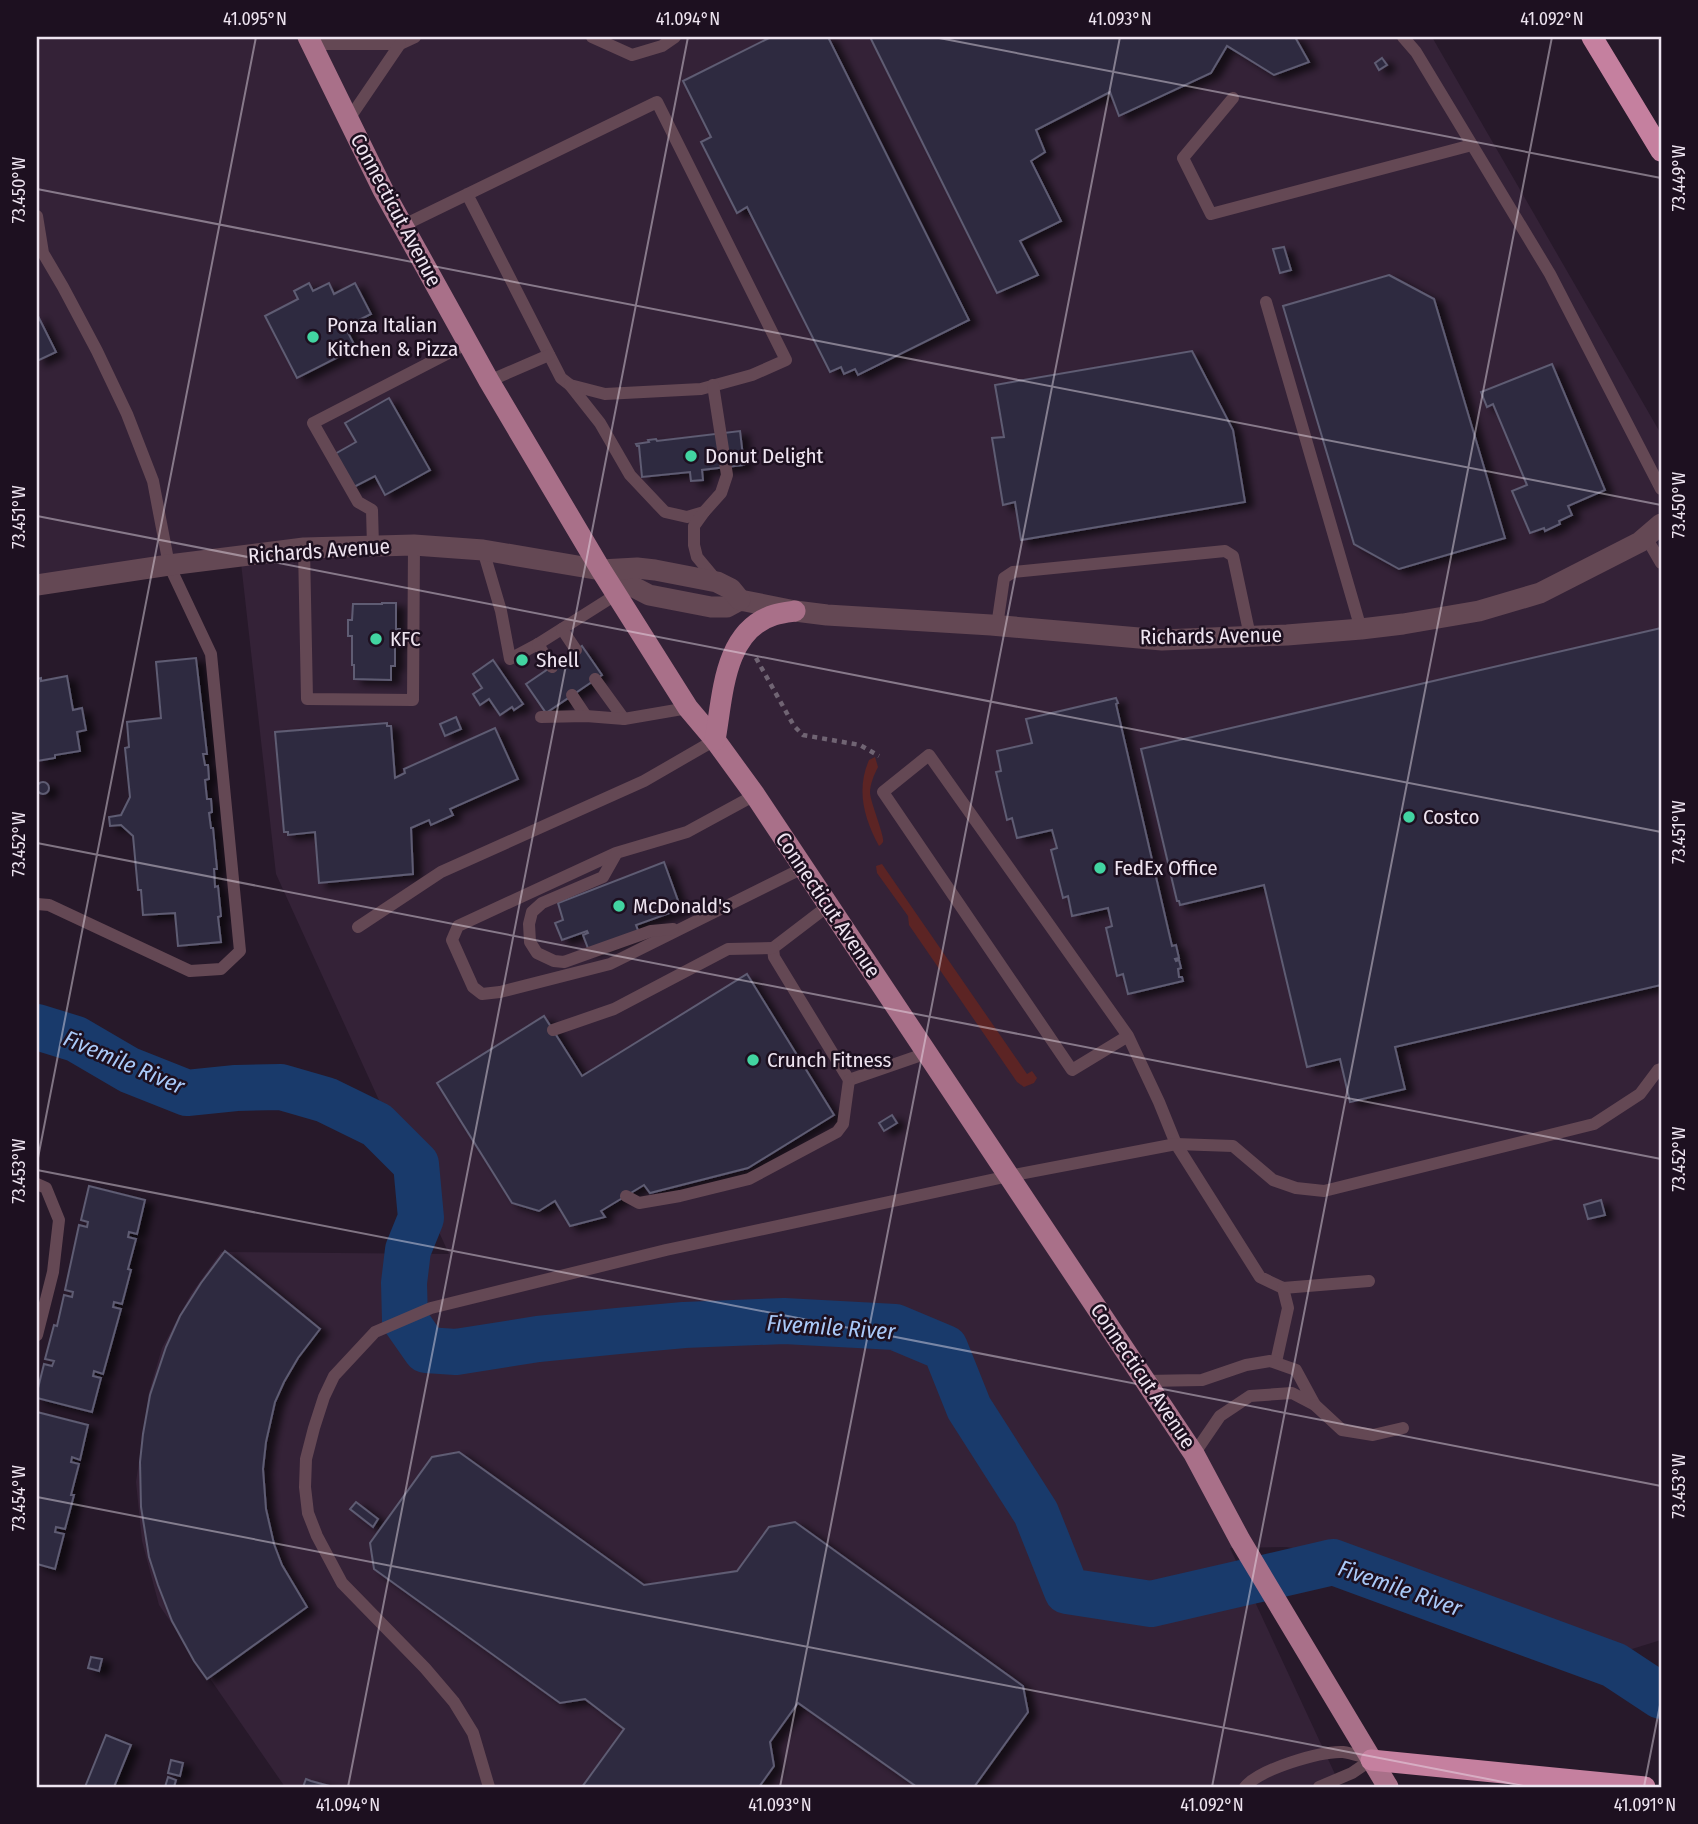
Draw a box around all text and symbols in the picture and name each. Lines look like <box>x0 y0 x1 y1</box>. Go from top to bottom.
text: 41.095°N <box>223 8 287 30</box>
text: 41.094°N <box>656 8 720 30</box>
text: 41.093°N <box>1088 8 1152 30</box>
text: 41.092°N <box>1520 8 1584 30</box>
street label: Connecticut Avenue <box>345 129 447 291</box>
text: 73.449°W <box>1668 144 1690 211</box>
text: 73.450°W <box>8 156 30 223</box>
place label: Ponza Italian Kitchen & Pizza <box>327 312 458 362</box>
marker: Ponza Italian Kitchen & Pizza <box>305 329 321 345</box>
place label: Donut Delight <box>705 443 823 469</box>
marker: Donut Delight <box>683 448 699 464</box>
text: 73.450°W <box>1668 471 1690 538</box>
text: 73.451°W <box>8 485 30 549</box>
street label: Richards Avenue <box>247 533 391 569</box>
street label: Richards Avenue <box>1140 622 1282 650</box>
place label: KFC <box>390 626 421 652</box>
marker: KFC <box>368 631 384 647</box>
place label: Shell <box>536 647 579 673</box>
marker: Shell <box>514 652 530 668</box>
text: 73.451°W <box>1668 800 1690 864</box>
place label: Costco <box>1423 804 1479 830</box>
marker: Costco <box>1401 809 1417 825</box>
text: 73.452°W <box>8 811 30 876</box>
street label: Connecticut Avenue <box>770 827 886 983</box>
place label: FedEx Office <box>1114 855 1218 881</box>
marker: FedEx Office <box>1092 860 1108 876</box>
place label: McDonald's <box>633 893 731 919</box>
marker: McDonald's <box>611 898 627 914</box>
water label: Fivemile River <box>59 1024 190 1100</box>
place label: Crunch Fitness <box>767 1047 892 1073</box>
marker: Crunch Fitness <box>745 1052 761 1068</box>
text: 73.452°W <box>1668 1126 1690 1191</box>
text: 73.453°W <box>8 1138 30 1204</box>
street label: Connecticut Avenue <box>1085 1298 1201 1454</box>
water label: Fivemile River <box>766 1309 897 1346</box>
text: 73.453°W <box>1668 1453 1690 1519</box>
text: 73.454°W <box>8 1465 30 1531</box>
water label: Fivemile River <box>1335 1554 1466 1623</box>
text: 41.094°N <box>316 1794 380 1816</box>
text: 41.093°N <box>748 1794 812 1816</box>
text: 41.092°N <box>1180 1794 1244 1816</box>
text: 41.091°N <box>1614 1794 1676 1816</box>

